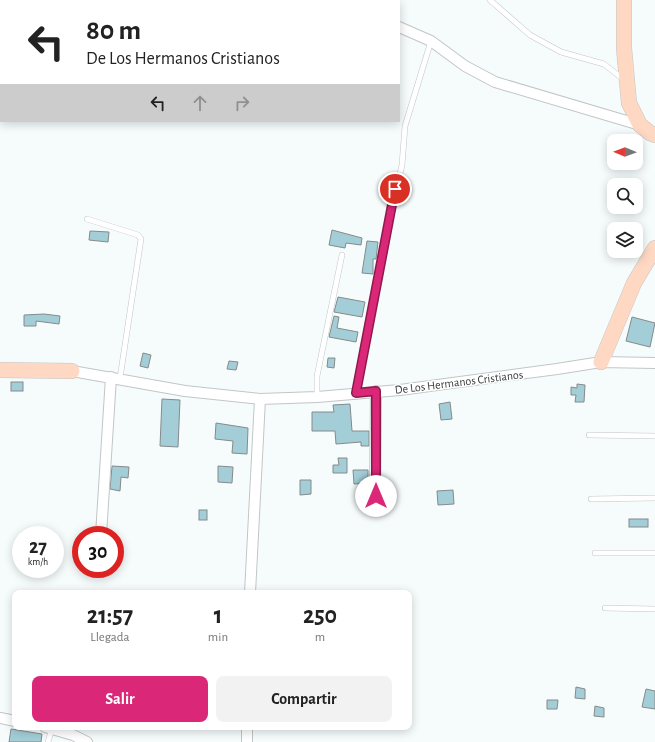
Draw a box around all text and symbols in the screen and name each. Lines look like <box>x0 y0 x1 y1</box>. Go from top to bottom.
icon: left <box>20 16 72 68</box>
text: 80 m <box>86 17 141 45</box>
text: De Los Hermanos Cristianos <box>86 50 280 68</box>
icon: left <box>147 92 169 114</box>
icon: ahead <box>189 92 211 114</box>
icon: right <box>231 92 253 114</box>
north arrow <box>607 134 643 170</box>
map controls <box>607 134 643 258</box>
pin <box>378 172 412 206</box>
icon: arrive <box>384 178 406 200</box>
button: search <box>607 178 643 214</box>
button: layers <box>607 222 643 258</box>
street label: De Los Hermanos Cristianos <box>394 368 524 396</box>
position arrow <box>355 475 397 517</box>
speed limit sign: 30 <box>72 526 124 578</box>
text: 27 <box>29 537 47 557</box>
text: km/h <box>28 557 48 567</box>
text: 21:57 <box>87 604 133 628</box>
text: 1 <box>214 604 222 628</box>
text: 250 <box>303 604 337 628</box>
text: Llegada <box>90 631 130 644</box>
text: min <box>208 631 228 644</box>
text: m <box>315 631 325 644</box>
button: Salir <box>32 676 208 722</box>
button: Compartir <box>216 676 392 722</box>

